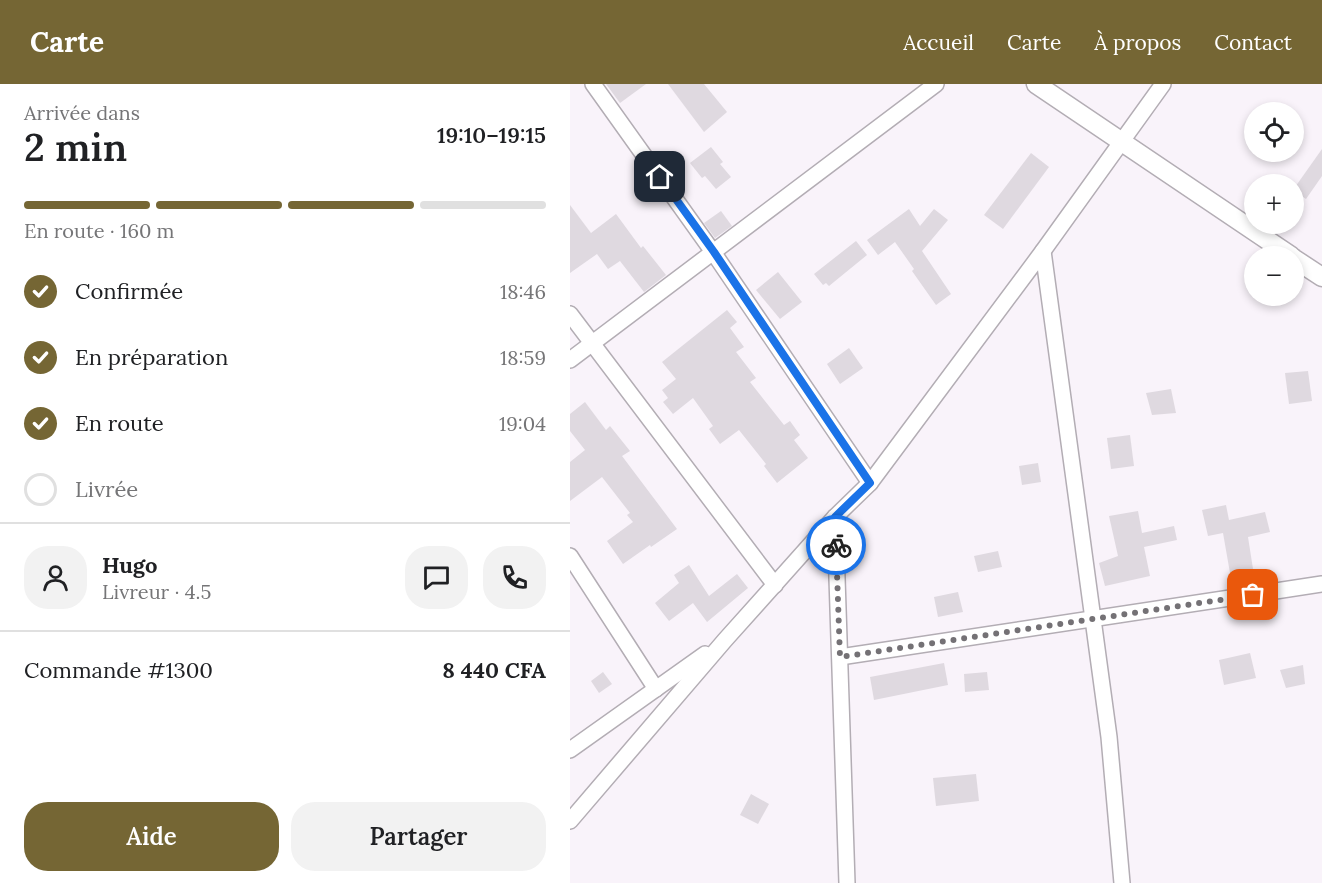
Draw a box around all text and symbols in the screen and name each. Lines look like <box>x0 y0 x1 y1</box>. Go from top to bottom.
text: Carte <box>30 24 104 60</box>
text: Accueil <box>903 29 974 56</box>
text: Carte <box>1007 29 1061 56</box>
text: À propos <box>1094 29 1181 56</box>
text: Contact <box>1214 29 1292 56</box>
text: Arrivée dans <box>24 100 140 125</box>
map controls <box>1244 102 1304 306</box>
button: locate <box>1244 102 1304 162</box>
text: 19:10–19:15 <box>437 121 546 149</box>
text: 2 min <box>24 122 127 172</box>
pin <box>634 151 685 202</box>
icon: home <box>643 160 676 193</box>
button: + <box>1244 174 1304 234</box>
text: En route · 160 m <box>24 218 175 243</box>
button: − <box>1244 246 1304 306</box>
icon: check <box>24 275 57 308</box>
text: Confirmée <box>75 277 183 305</box>
text: 18:46 <box>500 279 546 304</box>
icon: check <box>24 341 57 374</box>
text: En préparation <box>75 343 228 371</box>
text: 18:59 <box>500 345 546 370</box>
icon: check <box>24 407 57 440</box>
text: En route <box>75 409 164 437</box>
text: 19:04 <box>499 411 546 436</box>
text: Livrée <box>75 475 138 503</box>
courier <box>806 515 866 575</box>
icon: bike <box>820 529 853 562</box>
button: person <box>24 546 87 609</box>
button: chat <box>405 546 468 609</box>
button: phone <box>483 546 546 609</box>
text: Hugo <box>102 551 157 579</box>
pin <box>1227 569 1278 620</box>
icon: bag <box>1236 578 1269 611</box>
text: Livreur · 4.5 <box>102 579 211 604</box>
text: Commande #1300 <box>24 656 213 684</box>
text: 8 440 CFA <box>442 656 546 684</box>
button: Aide <box>24 802 279 871</box>
button: Partager <box>291 802 546 871</box>

